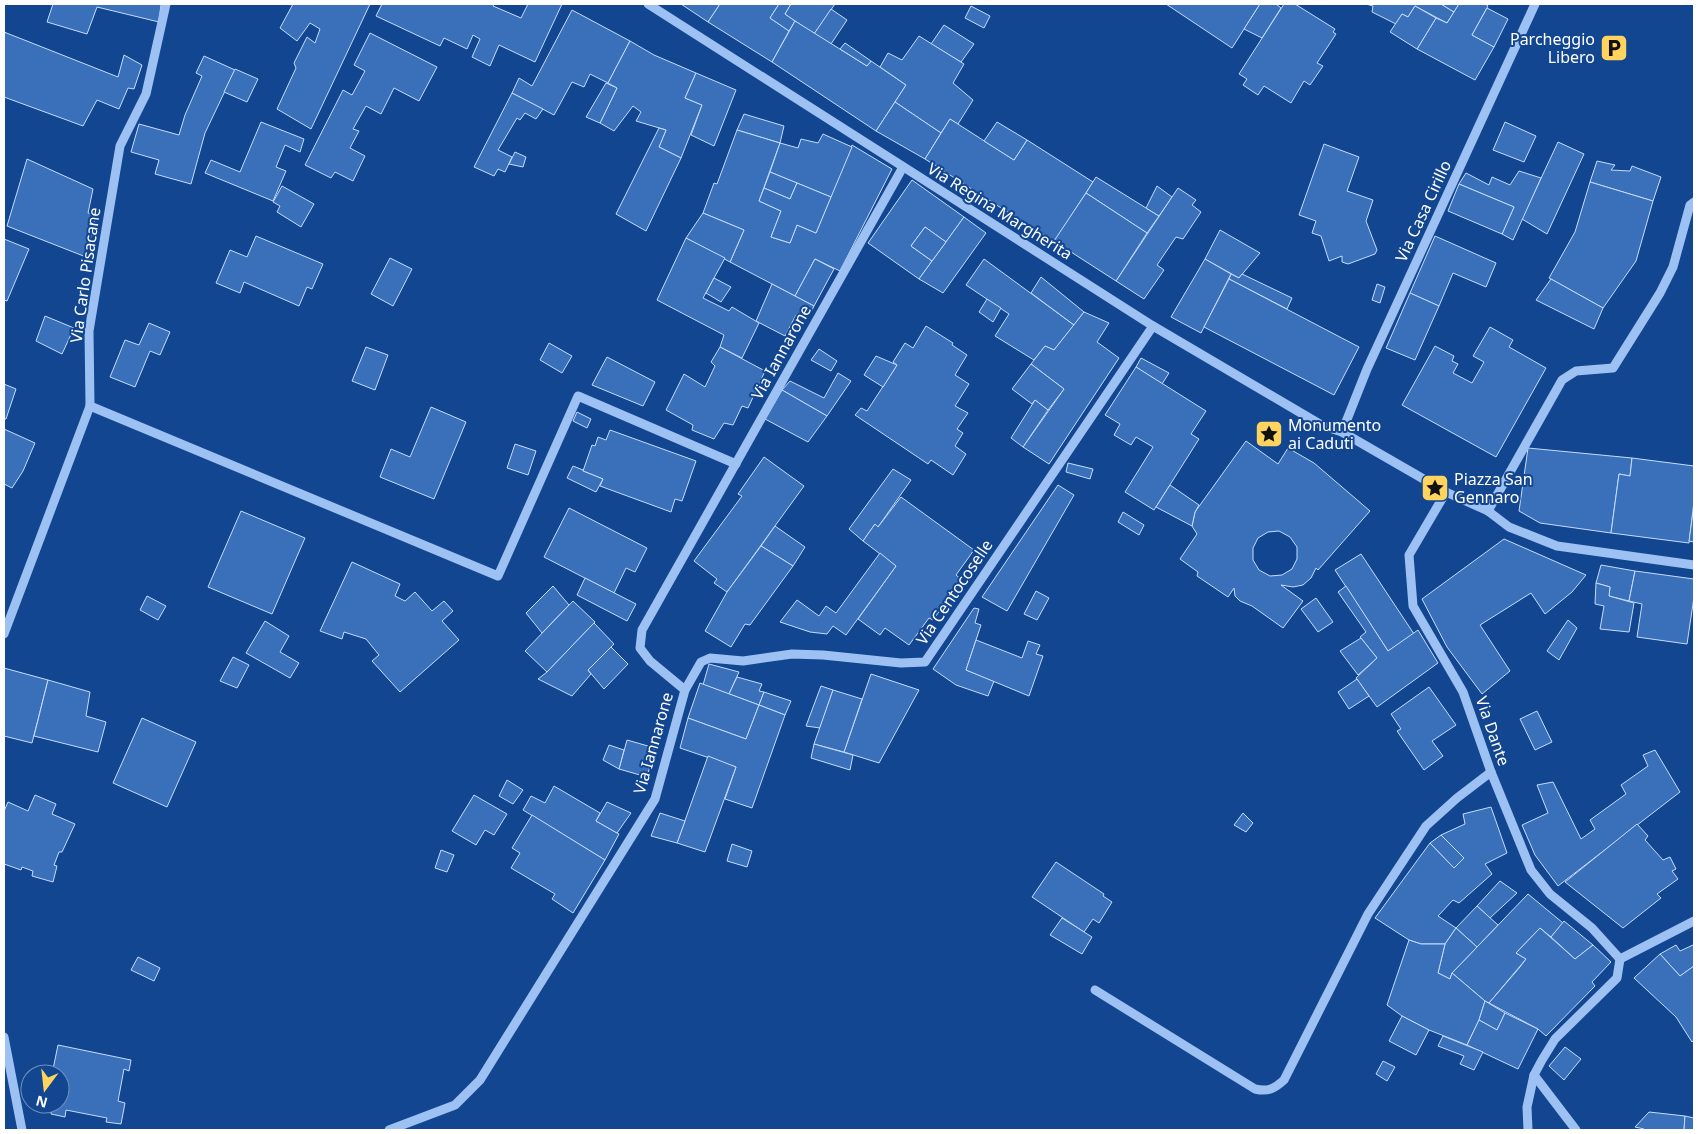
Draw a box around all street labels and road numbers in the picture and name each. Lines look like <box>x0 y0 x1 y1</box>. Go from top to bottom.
street label: Via Regina Margherita <box>923 157 1077 265</box>
street label: Via Casa Cirillo <box>1390 157 1456 265</box>
street label: Via Carlo Pisacane <box>65 206 105 344</box>
street label: Via Iannarone <box>746 301 816 403</box>
street label: Via Centocoselle <box>911 535 997 649</box>
street label: Via Iannarone <box>628 690 678 796</box>
street label: Via Dante <box>1471 693 1515 769</box>

